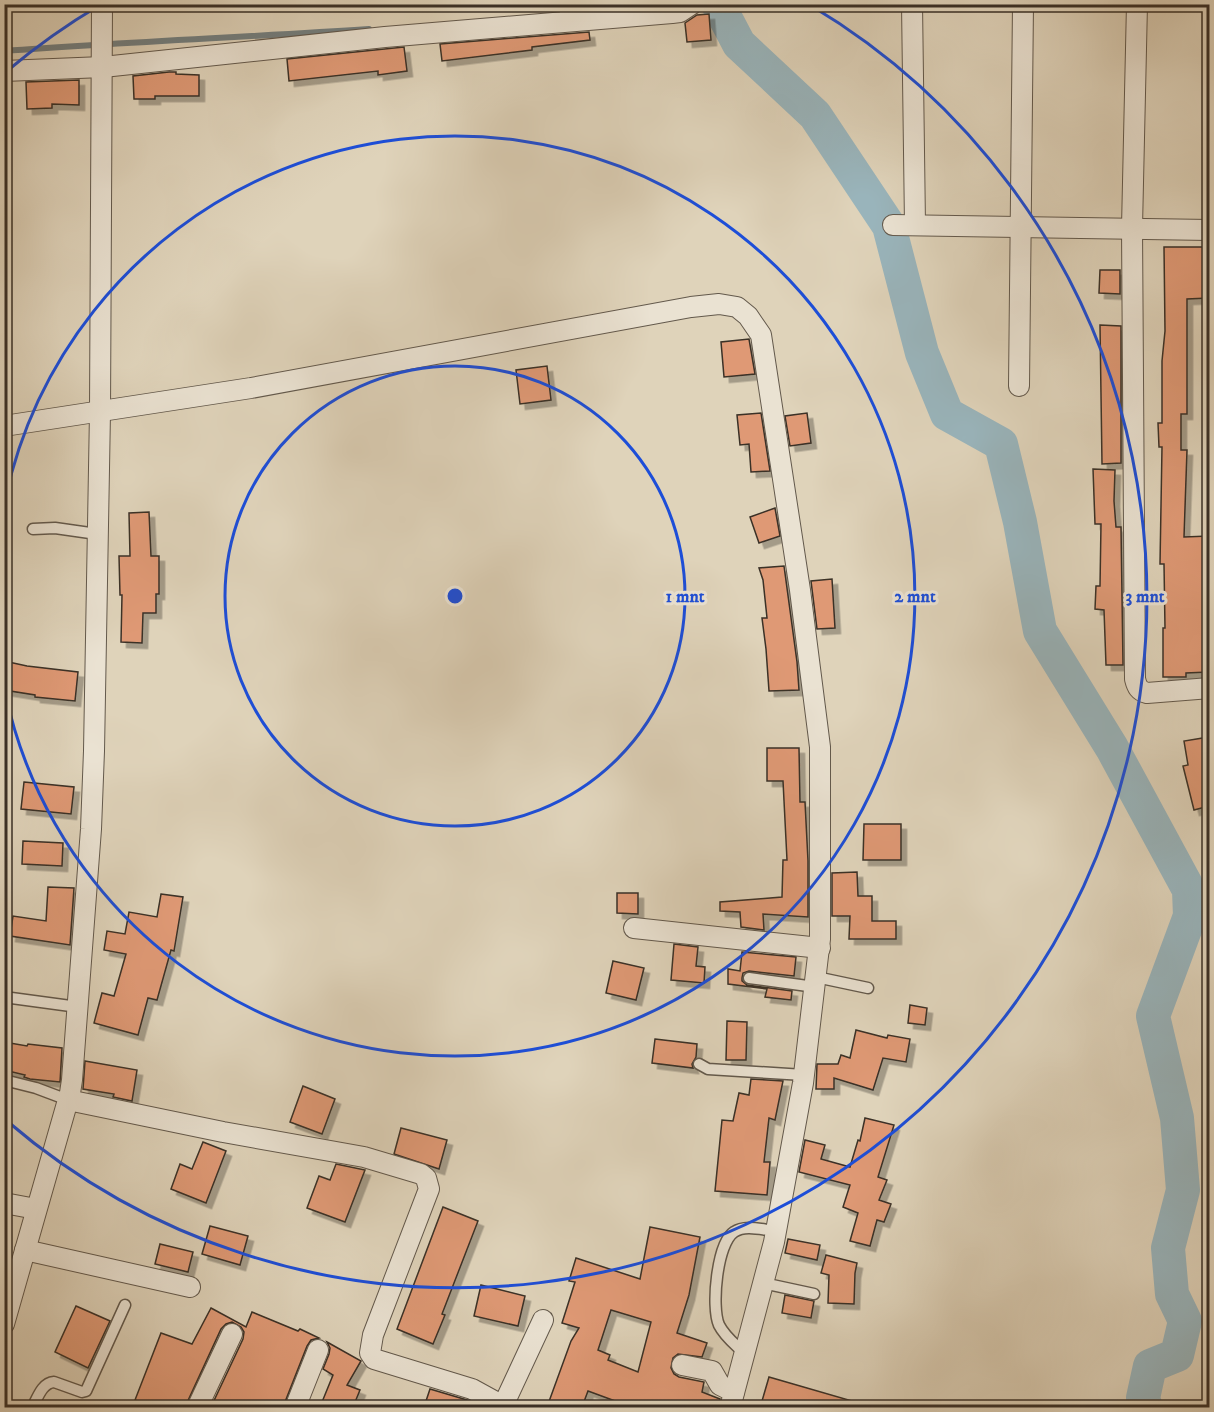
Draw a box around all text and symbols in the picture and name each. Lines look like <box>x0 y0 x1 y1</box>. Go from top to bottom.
centre of rings <box>445 586 465 606</box>
text: 1 mnt <box>665 586 705 608</box>
text: 2 mnt <box>894 586 936 608</box>
text: 3 mnt <box>1125 586 1165 608</box>

